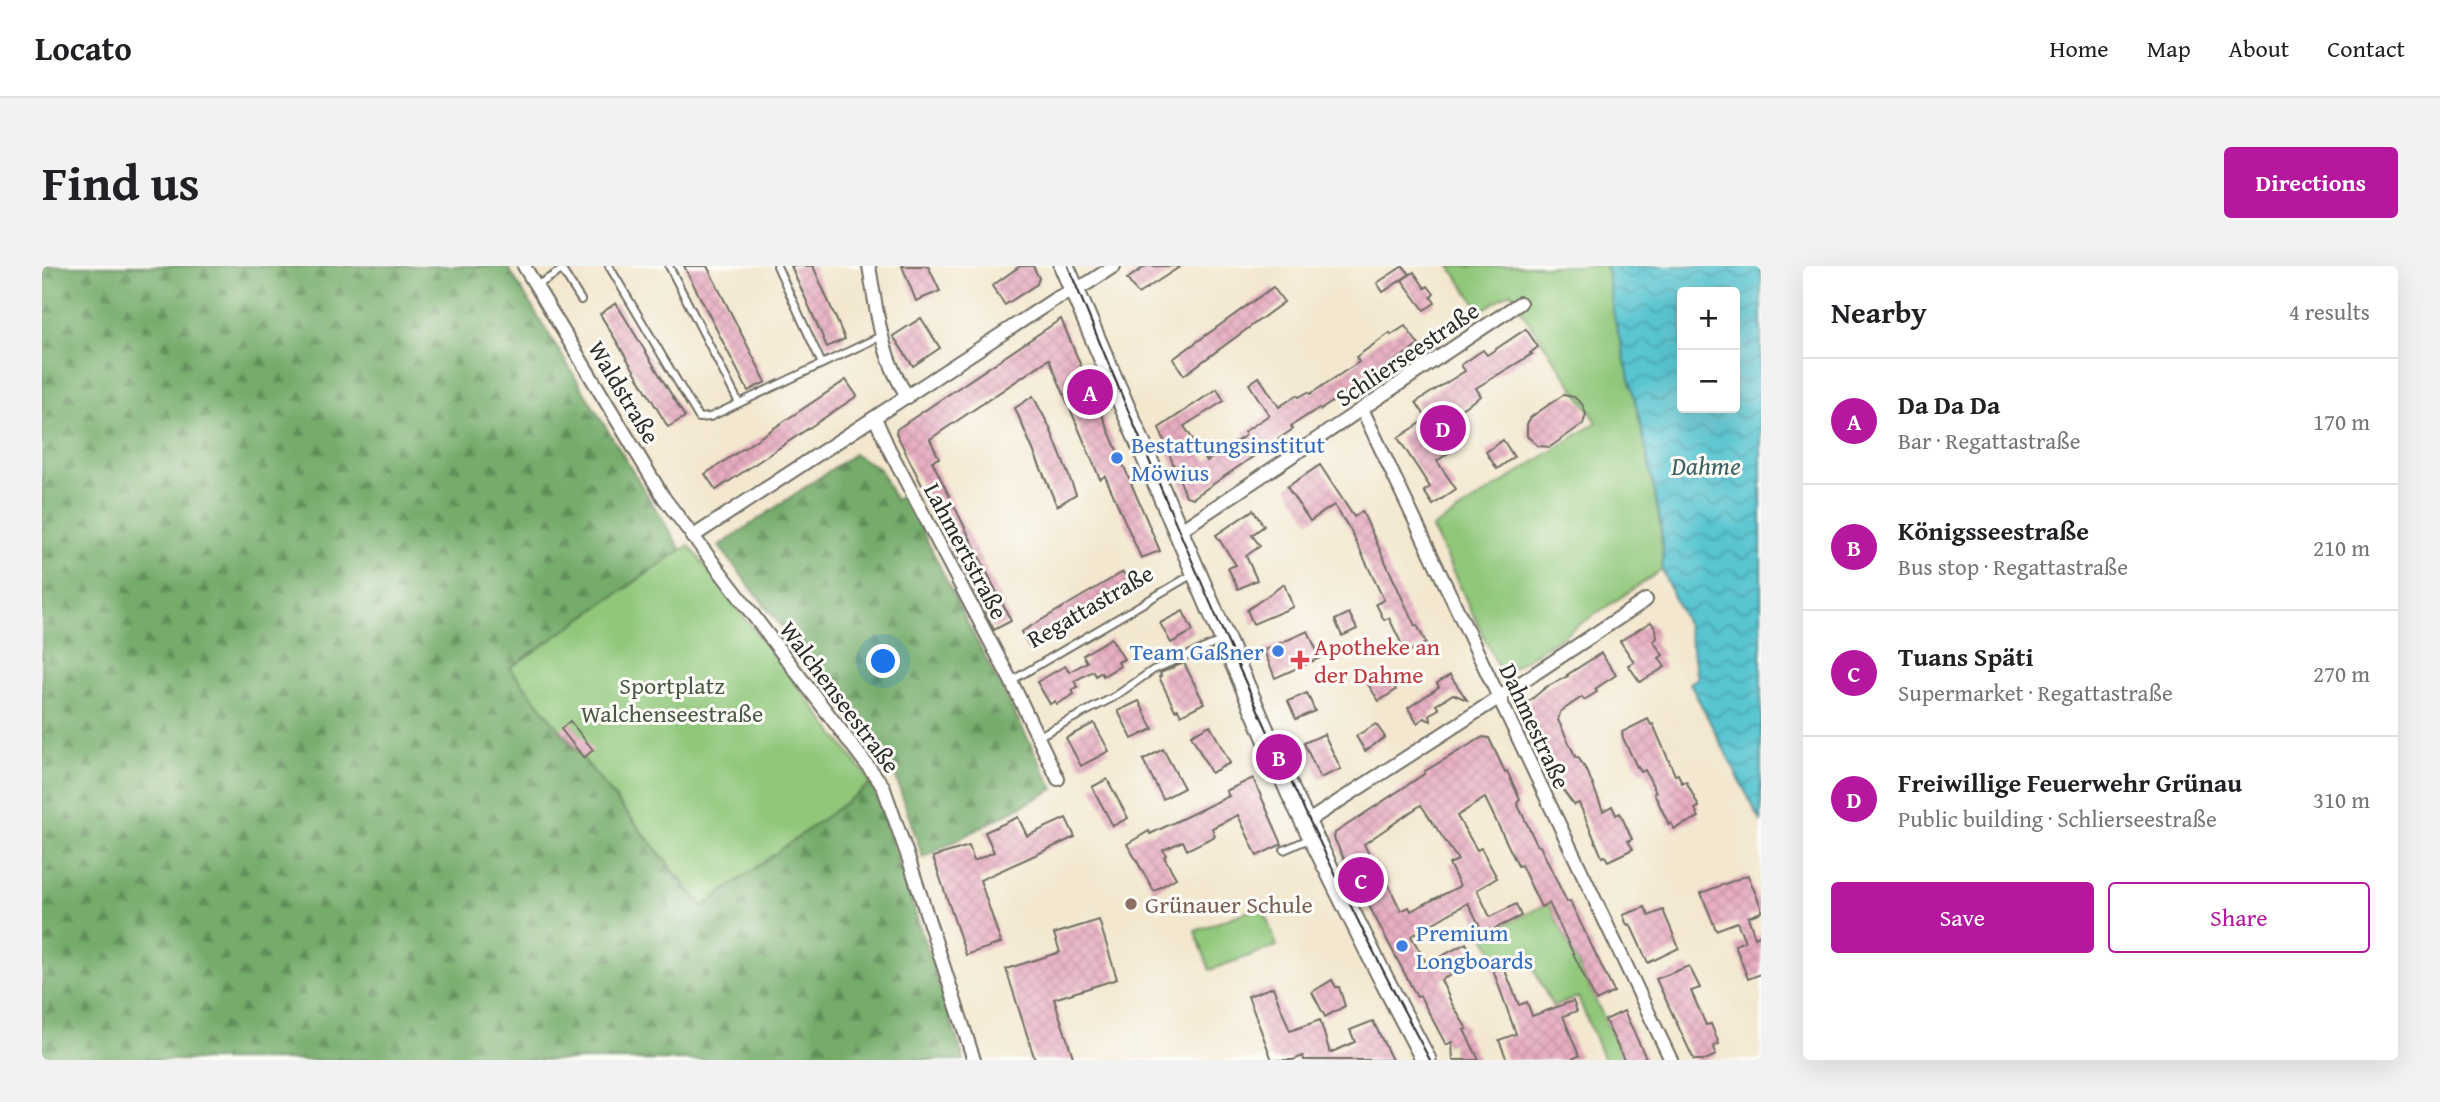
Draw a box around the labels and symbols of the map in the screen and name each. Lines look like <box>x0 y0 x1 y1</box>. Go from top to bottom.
street label: Schlierseestraße <box>1328 293 1486 415</box>
street label: Waldstraße <box>579 334 669 450</box>
pin: A <box>1067 366 1113 418</box>
pin: D <box>1420 402 1466 454</box>
place label: Bestattungsinstitut Möwius <box>1131 427 1325 490</box>
water label: Dahme <box>1670 446 1741 485</box>
marker: Bestattungsinstitut Möwius <box>1109 450 1125 466</box>
street label: Lahmertstraße <box>915 477 1017 625</box>
street label: Regattastraße <box>1020 556 1160 656</box>
street label: Walchenseestraße <box>771 614 909 780</box>
place label: Apotheke an der Dahme <box>1314 629 1441 692</box>
place label: Team Gaßner <box>1130 634 1264 669</box>
marker: Team Gaßner <box>1270 643 1286 659</box>
your location <box>866 644 900 678</box>
marker: Apotheke an der Dahme <box>1292 652 1308 668</box>
street label: Dahmestraße <box>1491 658 1579 794</box>
park label: Sportplatz Walchenseestraße <box>581 668 763 731</box>
pin: B <box>1256 731 1302 783</box>
pin: C <box>1338 854 1384 906</box>
place label: Grünauer Schule <box>1145 887 1313 922</box>
marker: Grünauer Schule <box>1123 896 1139 912</box>
place label: Premium Longboards <box>1416 915 1533 978</box>
marker: Premium Longboards <box>1394 938 1410 954</box>

